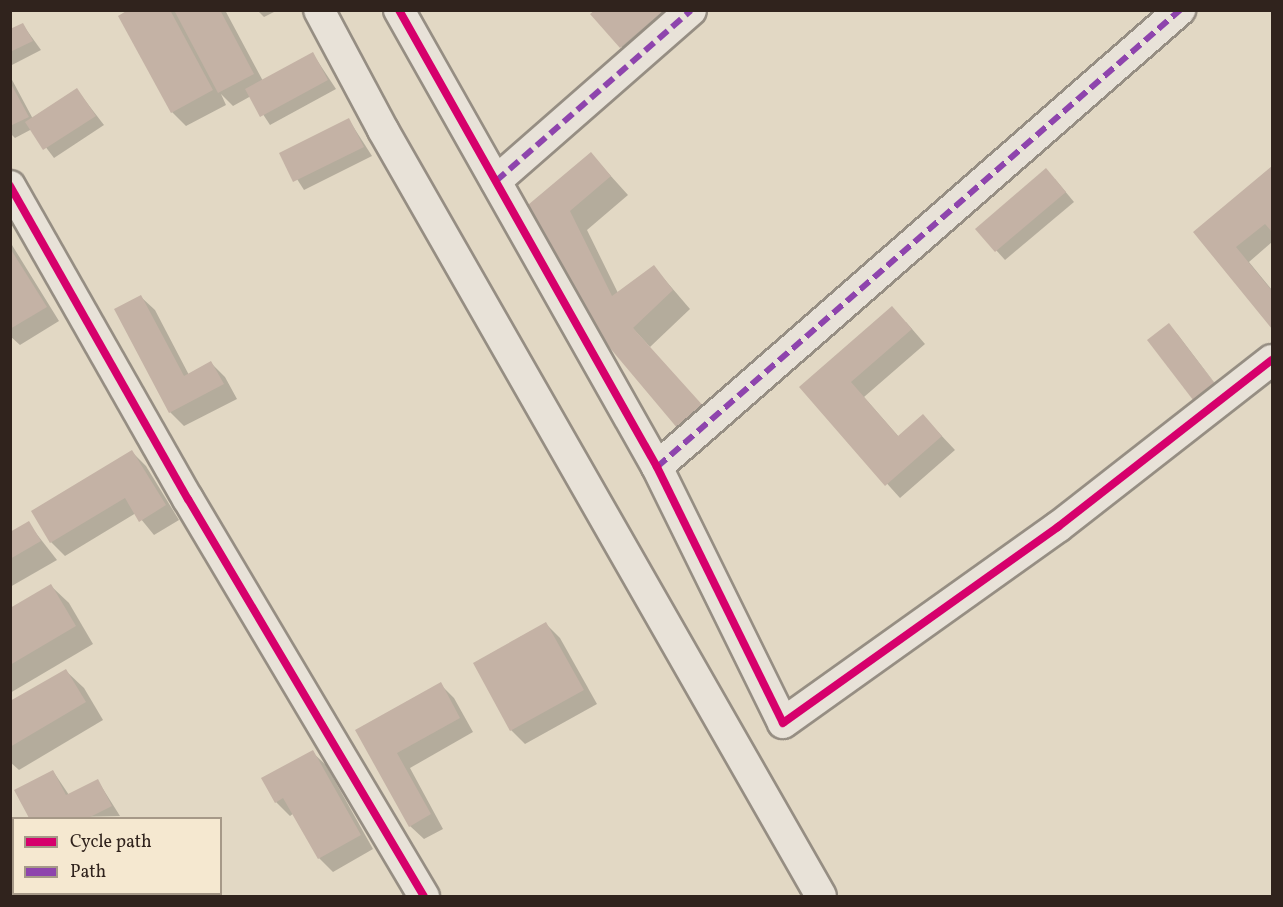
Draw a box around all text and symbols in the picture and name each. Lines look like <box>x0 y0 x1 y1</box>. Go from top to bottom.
legend <box>12 817 222 895</box>
text: Cycle path <box>70 830 152 855</box>
text: Path <box>70 860 106 885</box>

